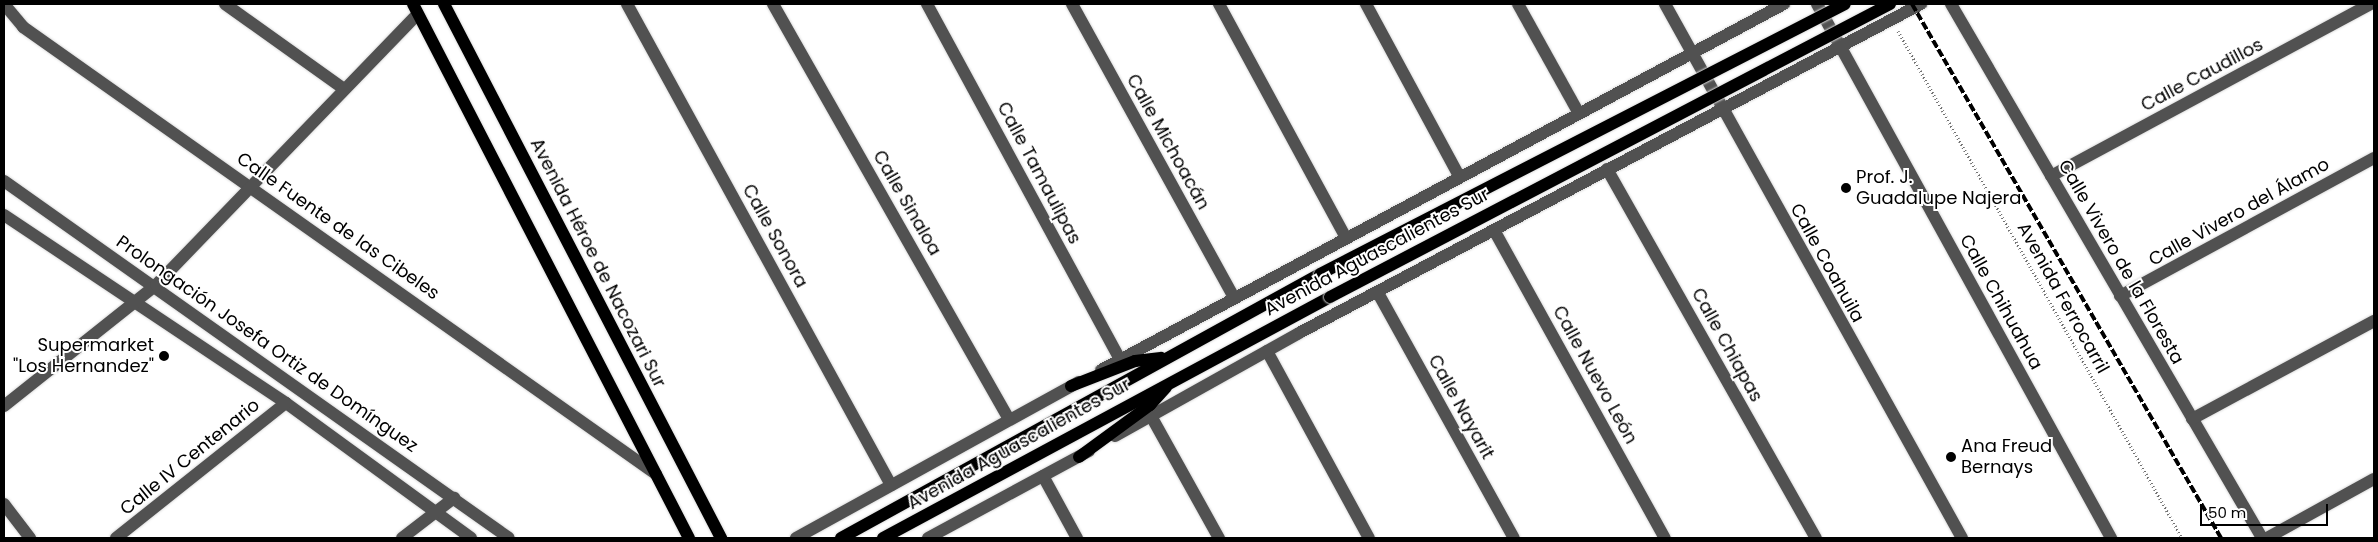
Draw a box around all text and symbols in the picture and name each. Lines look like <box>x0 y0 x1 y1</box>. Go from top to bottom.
street label: Calle Caudillos <box>2137 34 2267 116</box>
street label: Calle Michoacán <box>1122 70 1214 214</box>
street label: Calle Tamaulipas <box>992 98 1086 248</box>
street label: Avenida Héroe de Nacozari Sur <box>526 135 670 391</box>
street label: Calle Sinaloa <box>868 147 946 259</box>
street label: Calle Fuente de las Cibeles <box>233 148 443 304</box>
street label: Calle Vivero del Álamo <box>2145 153 2333 271</box>
street label: Calle Vivero de la Floresta <box>2054 156 2188 368</box>
place label: Prof. J. Guadalupe Najera <box>1856 167 2021 210</box>
street label: Calle Sonora <box>738 181 812 291</box>
marker: Prof. J. Guadalupe Najera <box>1840 182 1852 194</box>
street label: Avenida Aguascalientes Sur <box>1261 183 1493 321</box>
street label: Calle Coahuila <box>1785 200 1869 326</box>
street label: Avenida Ferrocarril <box>2013 219 2113 377</box>
street label: Prolongación Josefa Ortiz de Domínguez <box>112 231 422 457</box>
street label: Calle Chihuahua <box>1955 231 2047 373</box>
street label: Calle Chiapas <box>1687 284 1767 406</box>
street label: Calle Nuevo León <box>1548 302 1642 448</box>
place label: Supermarket "Los Hernandez" <box>13 335 154 378</box>
marker: Supermarket "Los Hernandez" <box>158 350 170 362</box>
street label: Calle Nayarit <box>1424 351 1498 463</box>
street label: Avenida Aguascalientes Sur <box>904 374 1134 514</box>
street label: Calle IV Centenario <box>116 394 264 520</box>
place label: Ana Freud Bernays <box>1961 436 2052 478</box>
marker: Ana Freud Bernays <box>1945 451 1957 463</box>
scale bar <box>2203 494 2330 526</box>
text: 50 m <box>2208 502 2246 523</box>

